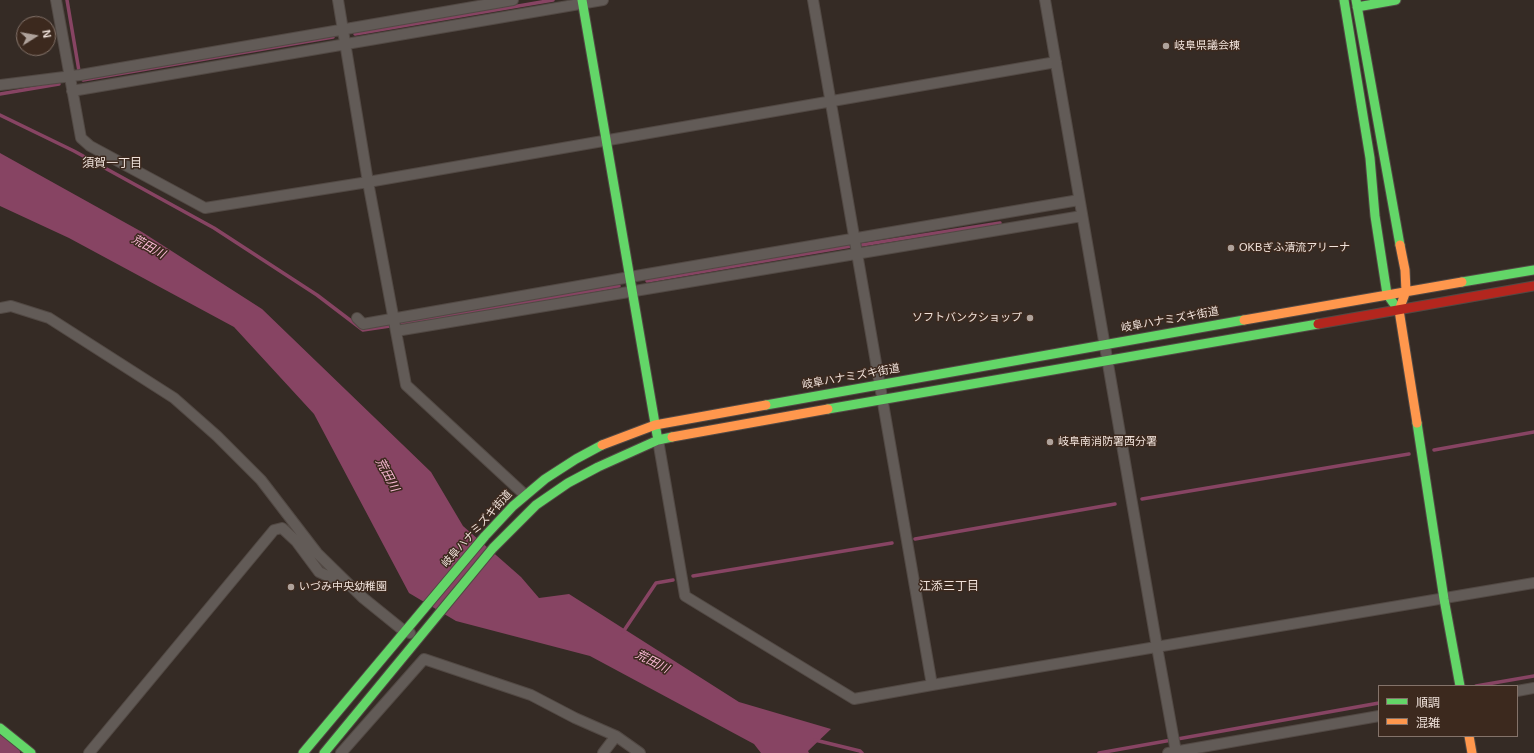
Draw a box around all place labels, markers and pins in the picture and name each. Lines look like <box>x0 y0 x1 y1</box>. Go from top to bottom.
place label: 岐阜県議会棟 <box>1174 39 1240 53</box>
marker: 岐阜県議会棟 <box>1161 41 1171 51</box>
place label: OKBぎふ清流アリーナ <box>1239 241 1350 255</box>
marker: OKBぎふ清流アリーナ <box>1226 243 1236 253</box>
place label: ソフトバンクショップ <box>912 311 1022 325</box>
marker: ソフトバンクショップ <box>1025 313 1035 323</box>
place label: 岐阜南消防署西分署 <box>1058 435 1157 449</box>
marker: 岐阜南消防署西分署 <box>1045 437 1055 447</box>
place label: いづみ中央幼稚園 <box>299 580 387 594</box>
marker: いづみ中央幼稚園 <box>286 582 296 592</box>

